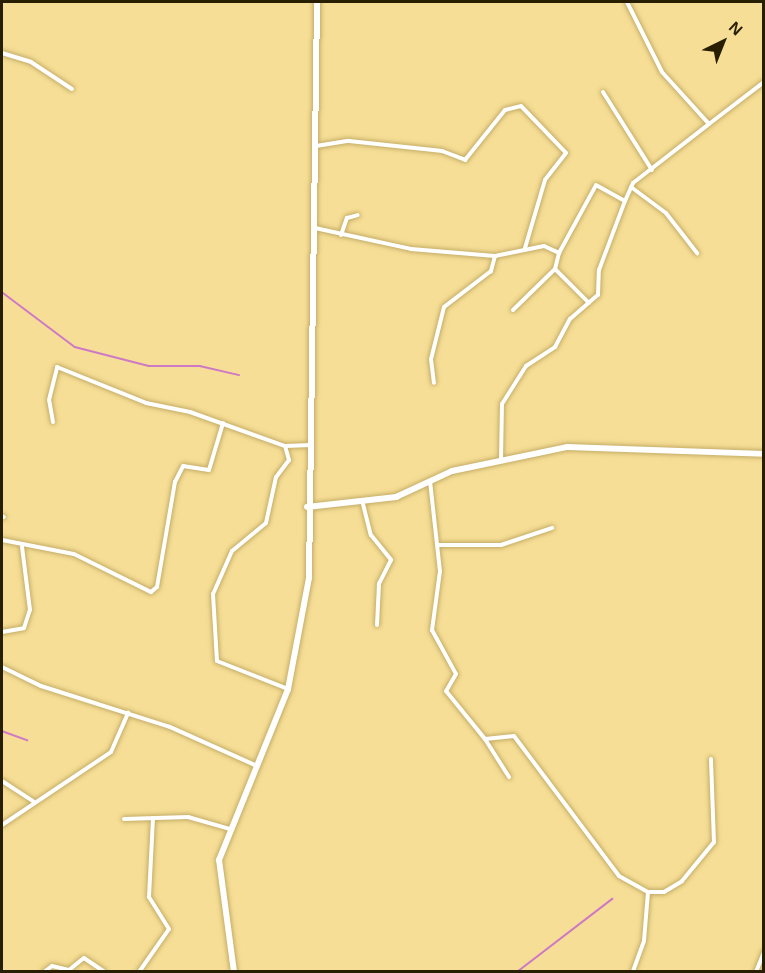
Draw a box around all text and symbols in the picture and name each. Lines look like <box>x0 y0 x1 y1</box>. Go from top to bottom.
north arrow <box>693 12 753 72</box>
text: N <box>726 18 746 39</box>

